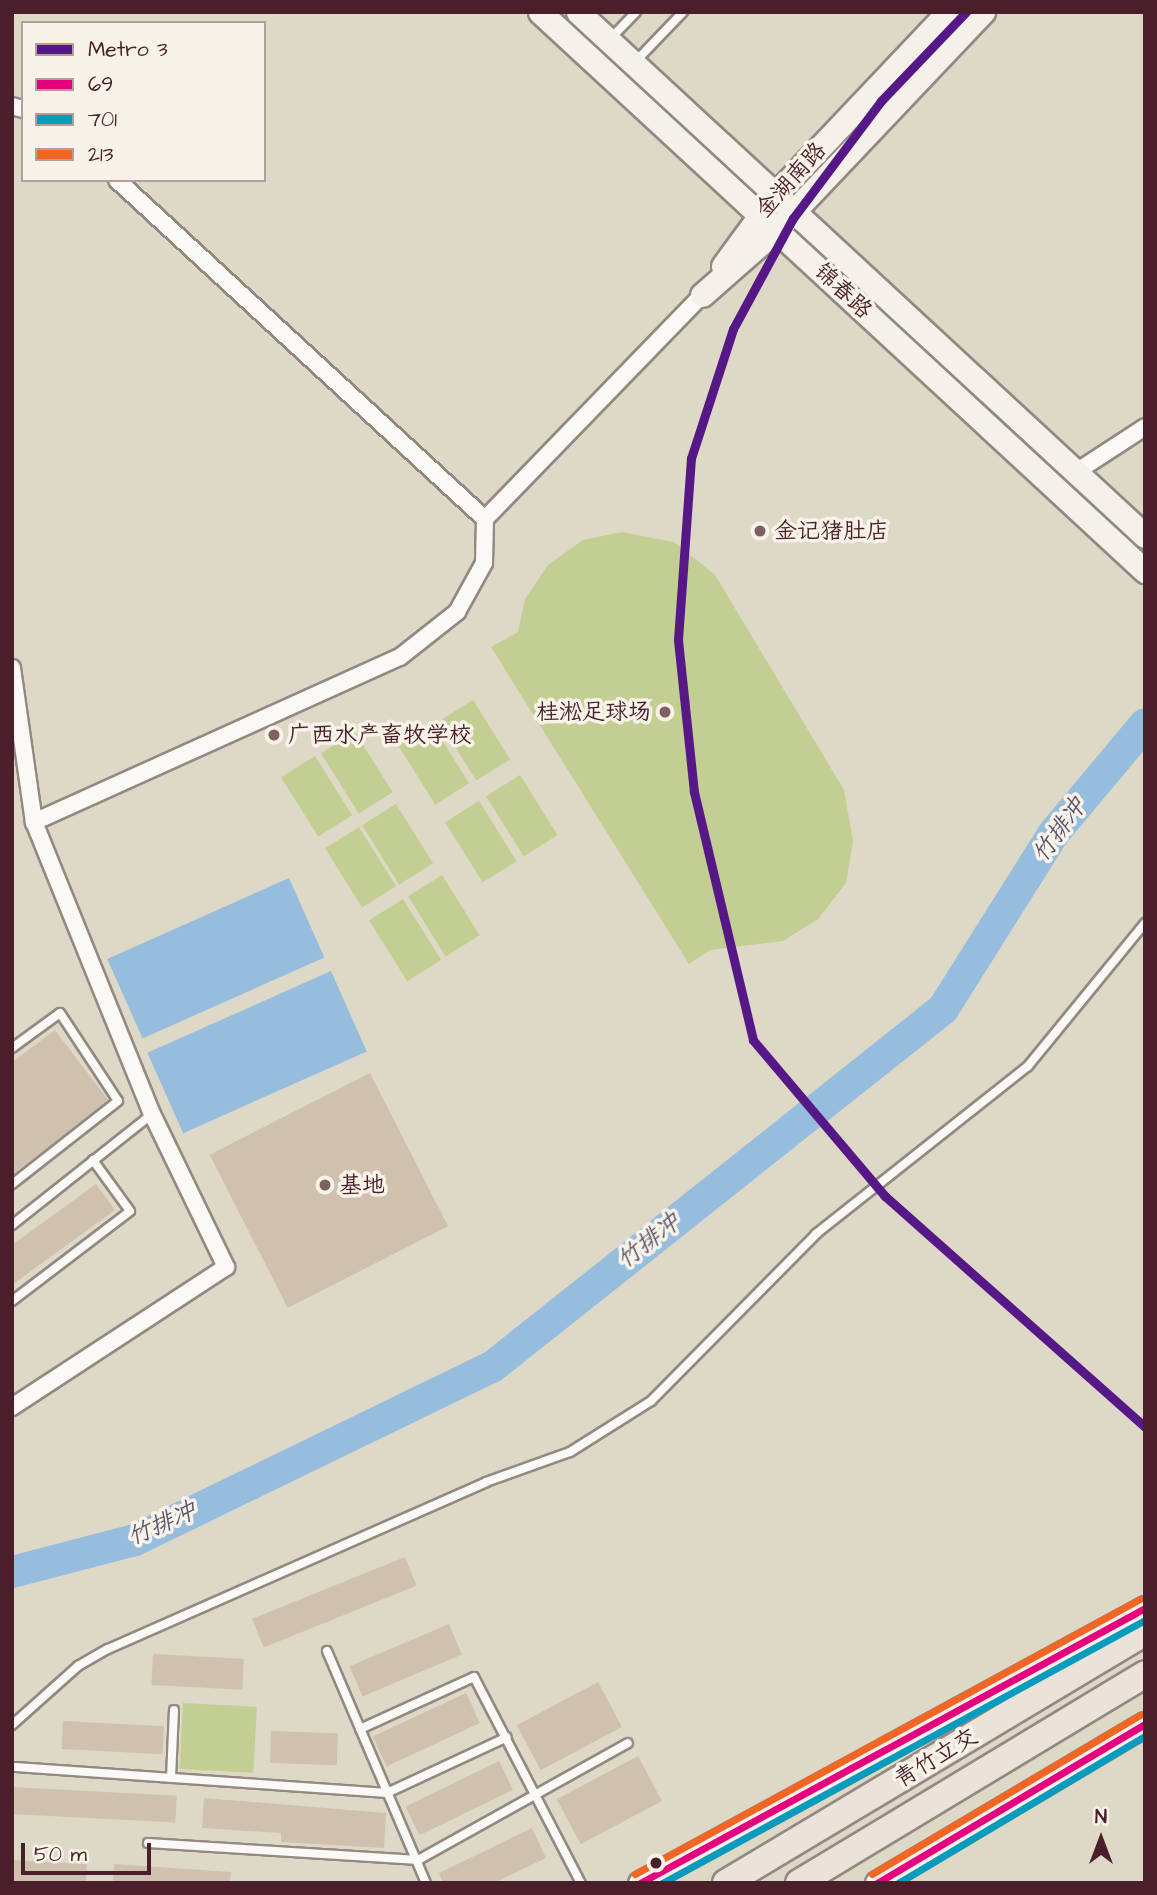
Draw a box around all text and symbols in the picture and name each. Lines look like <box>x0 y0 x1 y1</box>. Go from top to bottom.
legend <box>21 21 266 182</box>
text: Metro 3 <box>88 35 168 64</box>
text: 69 <box>88 70 113 99</box>
text: 701 <box>88 105 117 134</box>
street label: 金湖南路 <box>750 137 832 223</box>
text: 213 <box>88 140 113 169</box>
street label: 锦春路 <box>808 257 878 325</box>
place label: 金记猪肚店 <box>774 517 889 545</box>
marker: 金记猪肚店 <box>752 523 768 539</box>
place label: 桂淞足球场 <box>536 698 651 726</box>
marker: 桂淞足球场 <box>657 704 673 720</box>
place label: 广西水产畜牧学校 <box>288 721 472 749</box>
marker: 广西水产畜牧学校 <box>266 727 282 743</box>
water label: 竹排冲 <box>1027 793 1093 869</box>
place label: 基地 <box>339 1171 385 1199</box>
marker: 基地 <box>317 1177 333 1193</box>
water label: 竹排冲 <box>612 1208 686 1276</box>
water label: 竹排冲 <box>123 1497 201 1553</box>
street label: 青竹立交 <box>889 1722 983 1794</box>
north arrow <box>1066 1804 1136 1874</box>
text: N <box>1095 1804 1107 1831</box>
scale bar <box>24 1828 154 1872</box>
text: 50 m <box>34 1840 87 1869</box>
unlabelled marker <box>649 1856 663 1870</box>

